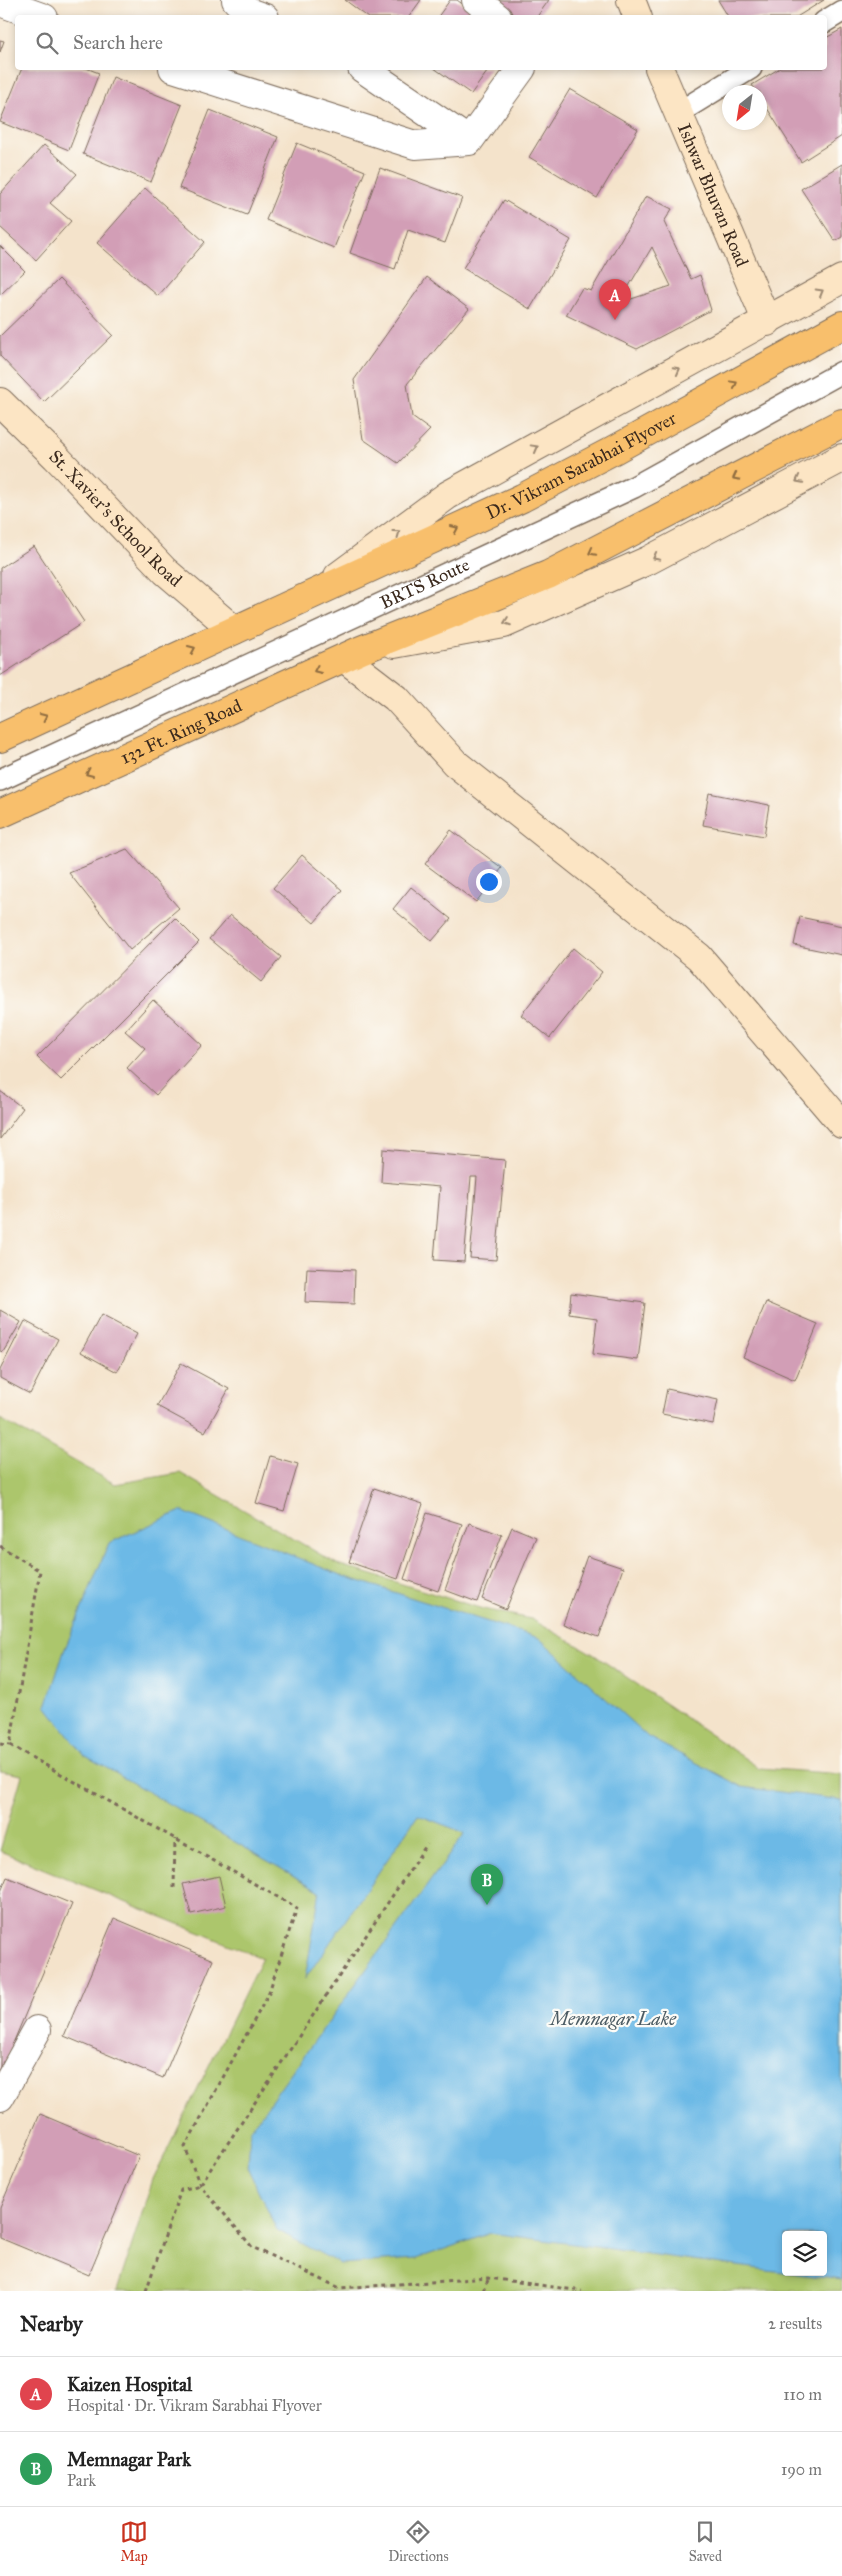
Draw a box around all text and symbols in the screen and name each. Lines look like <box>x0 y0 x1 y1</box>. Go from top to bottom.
search box <box>15 15 827 70</box>
icon: search <box>33 29 61 57</box>
text: Search here <box>73 31 163 54</box>
north arrow <box>722 85 767 130</box>
street label: Ishwar Bhuvan Road <box>673 120 753 270</box>
pin: A <box>599 279 631 320</box>
one-way arrow <box>814 288 823 298</box>
one-way arrow <box>672 366 681 376</box>
one-way arrow <box>729 381 738 391</box>
street label: Dr. Vikram Sarabhai Flyover <box>483 407 680 524</box>
one-way arrow <box>529 444 538 454</box>
street label: St. Xavier's School Road <box>44 445 186 592</box>
one-way arrow <box>733 471 742 481</box>
one-way arrow <box>795 474 804 484</box>
one-way arrow <box>450 524 459 535</box>
one-way arrow <box>391 530 401 539</box>
one-way arrow <box>588 546 597 556</box>
one-way arrow <box>652 551 661 561</box>
street label: BRTS Route <box>377 554 473 614</box>
one-way arrow <box>503 616 511 626</box>
one-way arrow <box>187 645 196 656</box>
one-way arrow <box>313 664 322 675</box>
street label: 132 Ft. Ring Road <box>117 695 245 769</box>
one-way arrow <box>39 713 48 724</box>
one-way arrow <box>85 767 94 778</box>
your location <box>476 869 502 895</box>
pin: B <box>471 1864 503 1905</box>
water label: Memnagar Lake <box>548 2007 677 2030</box>
map controls <box>782 2231 827 2276</box>
button: layers <box>782 2231 827 2276</box>
text: Nearby <box>20 2311 83 2337</box>
text: 2 results <box>768 2314 822 2333</box>
text: Kaizen Hospital <box>67 2373 192 2396</box>
text: A <box>31 2385 41 2404</box>
text: 110 m <box>783 2385 822 2404</box>
text: Hospital · Dr. Vikram Sarabhai Flyover <box>67 2396 322 2415</box>
text: Memnagar Park <box>67 2448 191 2471</box>
text: B <box>31 2460 41 2479</box>
text: 190 m <box>781 2460 822 2479</box>
text: Park <box>67 2471 96 2490</box>
tab: Map <box>120 2518 148 2565</box>
tab: Directions <box>388 2518 449 2565</box>
tab: Saved <box>689 2518 722 2565</box>

